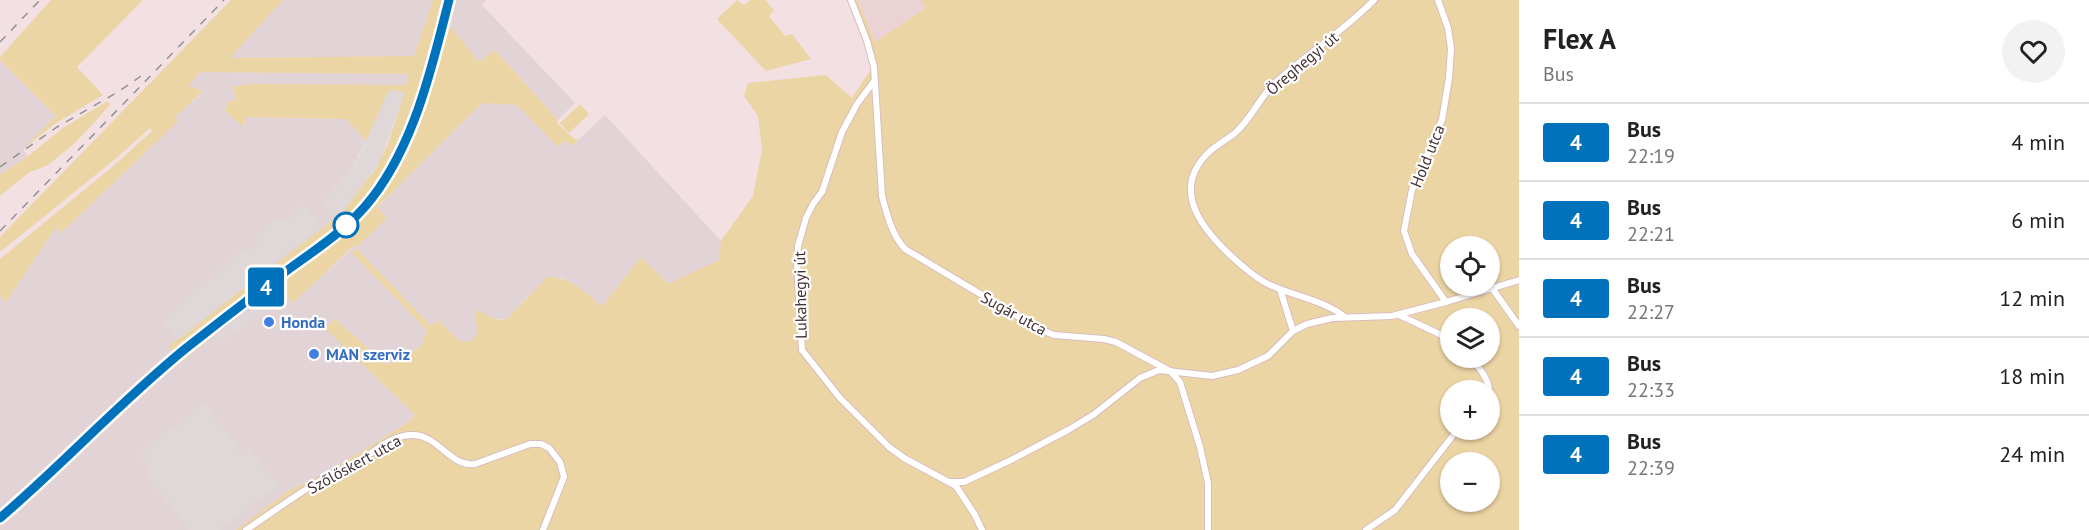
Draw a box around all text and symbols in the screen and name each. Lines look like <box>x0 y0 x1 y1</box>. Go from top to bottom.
text: Flex A <box>1543 20 1616 57</box>
button: heart <box>2002 20 2065 83</box>
street label: Öreghegyi út <box>1262 27 1343 99</box>
text: Bus <box>1543 61 1574 87</box>
text: Bus <box>1627 115 1661 143</box>
street label: Hold utca <box>1405 122 1449 190</box>
text: 4 min <box>2011 128 2065 156</box>
text: 4 <box>1570 129 1582 156</box>
text: 22:19 <box>1627 143 1675 169</box>
text: Bus <box>1627 193 1661 221</box>
text: 6 min <box>2011 206 2065 234</box>
text: 4 <box>1570 207 1582 234</box>
unlabelled marker <box>333 212 359 238</box>
text: 22:21 <box>1627 221 1675 247</box>
map controls <box>1440 236 1500 512</box>
button: locate <box>1440 236 1500 296</box>
street label: Lukahegyi út <box>789 250 811 339</box>
line badge: 4 <box>246 268 286 306</box>
text: Bus <box>1627 271 1661 299</box>
text: 4 <box>260 274 272 301</box>
text: 12 min <box>1999 284 2065 312</box>
text: 4 <box>1570 285 1582 312</box>
street label: Sugár utca <box>977 287 1051 339</box>
text: 22:27 <box>1627 299 1675 325</box>
button: layers <box>1440 308 1500 368</box>
place label: Honda <box>281 312 325 332</box>
marker: Honda <box>262 315 276 329</box>
place label: MAN szerviz <box>326 344 410 364</box>
marker: MAN szerviz <box>307 347 321 361</box>
text: Bus <box>1627 349 1661 377</box>
text: 18 min <box>1999 362 2065 390</box>
text: 4 <box>1570 363 1582 390</box>
text: 22:33 <box>1627 377 1675 403</box>
button: + <box>1440 380 1500 440</box>
text: Bus <box>1627 427 1661 455</box>
street label: Szőlőskert utca <box>304 430 404 498</box>
text: 24 min <box>1999 440 2065 468</box>
text: 4 <box>1570 441 1582 468</box>
button: − <box>1440 452 1500 512</box>
text: 22:39 <box>1627 455 1675 481</box>

